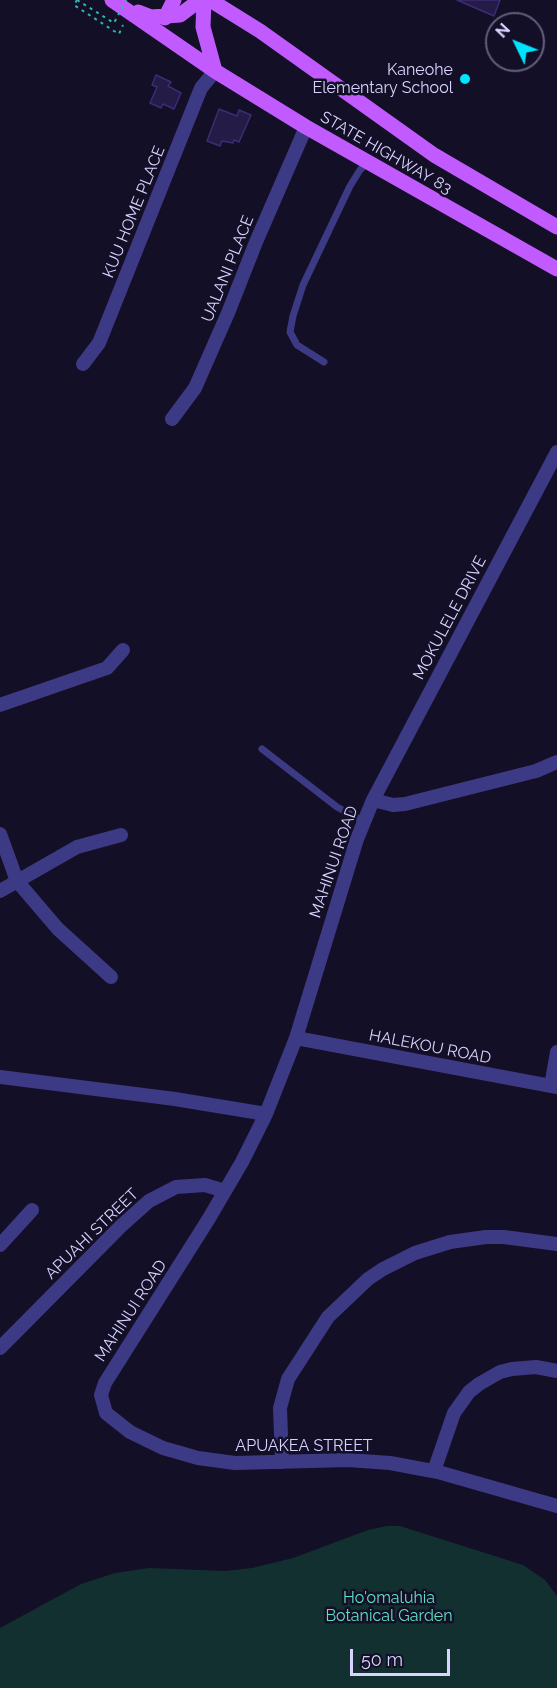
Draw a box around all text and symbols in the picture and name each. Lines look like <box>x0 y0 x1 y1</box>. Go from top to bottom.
north arrow <box>485 12 545 72</box>
text: N <box>492 20 514 42</box>
place label: Kaneohe Elementary School <box>313 60 453 98</box>
marker: Kaneohe Elementary School <box>458 72 472 86</box>
street label: STATE HIGHWAY 83 <box>317 108 455 198</box>
street label: KUU HOME PLACE <box>99 143 169 281</box>
street label: UALANI PLACE <box>198 213 258 325</box>
street label: MOKULELE DRIVE <box>409 553 491 683</box>
street label: MAHINUI ROAD <box>306 803 362 921</box>
street label: HALEKOU ROAD <box>367 1026 493 1068</box>
street label: APUAHI STREET <box>41 1185 143 1283</box>
street label: MAHINUI ROAD <box>91 1257 171 1365</box>
street label: APUAKEA STREET <box>235 1436 373 1456</box>
park label: Ho'omaluhia Botanical Garden <box>325 1588 453 1626</box>
scale bar <box>353 1637 454 1675</box>
text: 50 m <box>361 1649 403 1670</box>

